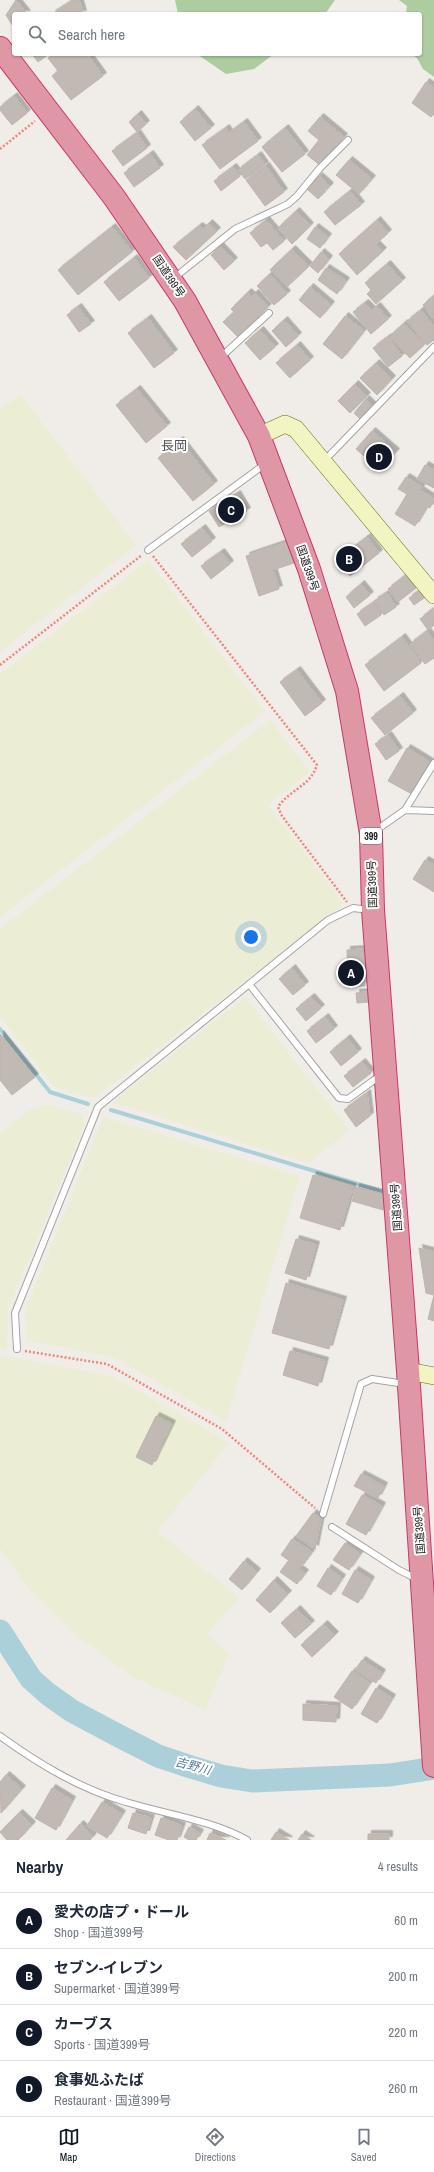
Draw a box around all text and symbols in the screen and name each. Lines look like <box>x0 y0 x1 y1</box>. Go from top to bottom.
search box <box>12 12 422 56</box>
icon: search <box>26 23 48 45</box>
text: Search here <box>58 24 125 45</box>
street label: 国道399号 <box>150 252 188 300</box>
district label: 長岡 <box>161 437 187 454</box>
pin: D <box>366 442 392 472</box>
pin: C <box>218 495 244 525</box>
street label: 国道399号 <box>294 543 322 593</box>
pin: B <box>336 544 362 574</box>
road number: 399 <box>360 828 382 844</box>
street label: 国道399号 <box>364 860 380 908</box>
your location <box>241 927 261 947</box>
pin: A <box>338 958 364 988</box>
street label: 国道399号 <box>387 1183 405 1231</box>
street label: 国道399号 <box>410 1506 428 1554</box>
water label: 吉野川 <box>174 1754 214 1779</box>
text: Nearby <box>16 1855 63 1878</box>
text: 4 results <box>378 1858 418 1875</box>
text: 愛犬の店プ・ドール <box>54 1901 189 1922</box>
text: A <box>25 1912 33 1929</box>
text: 60 m <box>394 1912 418 1929</box>
text: Shop · 国道399号 <box>54 1924 145 1941</box>
text: セブン-イレブン <box>54 1957 163 1978</box>
text: B <box>25 1968 33 1985</box>
text: 200 m <box>388 1968 418 1985</box>
text: Supermarket · 国道399号 <box>54 1980 181 1997</box>
text: カーブス <box>54 2013 113 2034</box>
text: C <box>25 2024 33 2041</box>
text: 220 m <box>388 2024 418 2041</box>
text: Sports · 国道399号 <box>54 2036 151 2053</box>
text: 食事処ふたば <box>54 2069 144 2090</box>
text: D <box>25 2080 33 2097</box>
text: 260 m <box>388 2080 418 2097</box>
text: Restaurant · 国道399号 <box>54 2092 172 2109</box>
tab: Map <box>58 2126 80 2164</box>
tab: Directions <box>195 2126 236 2164</box>
tab: Saved <box>351 2126 376 2164</box>

